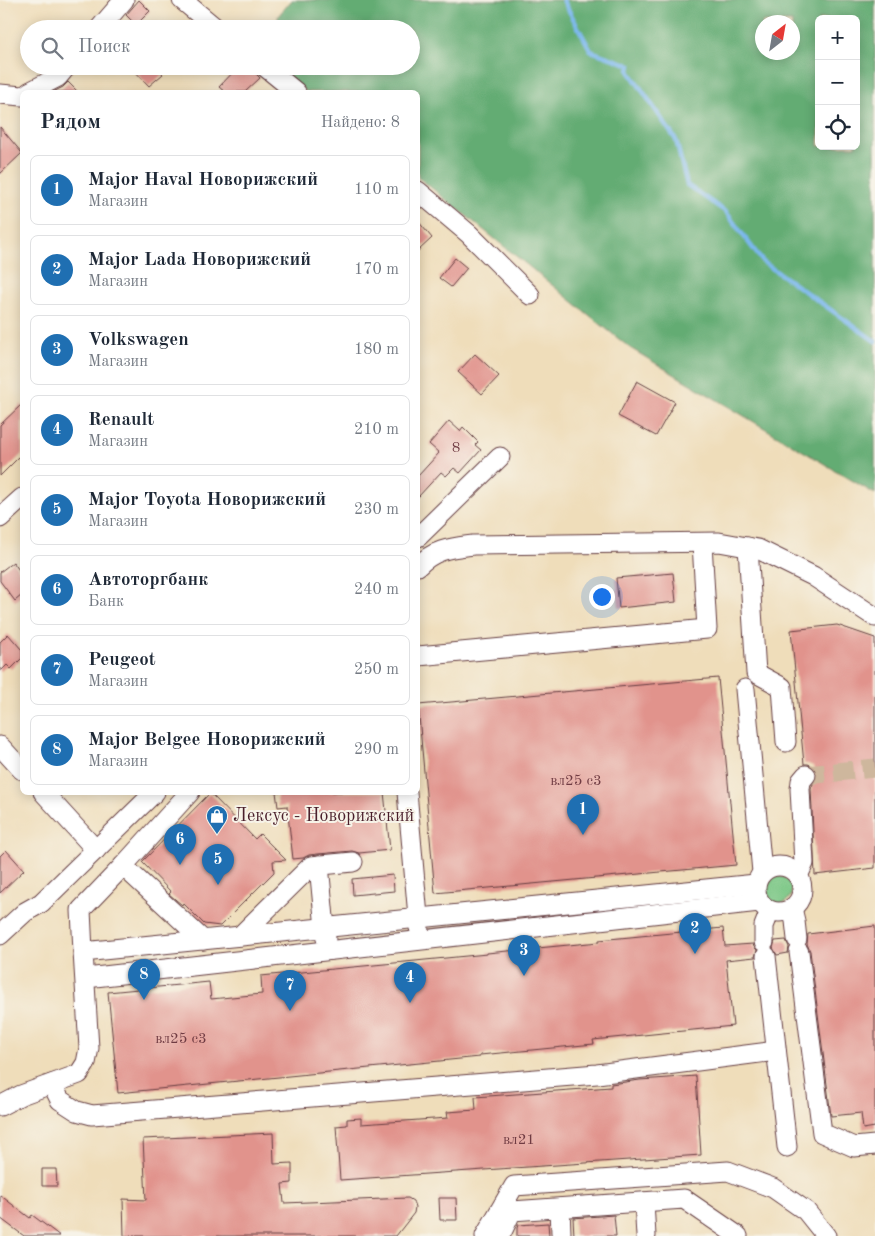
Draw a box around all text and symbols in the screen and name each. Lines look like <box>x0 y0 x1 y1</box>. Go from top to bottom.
north arrow <box>755 15 800 60</box>
map controls <box>815 15 860 150</box>
button: + <box>815 15 860 60</box>
search box <box>20 20 420 75</box>
icon: search <box>38 34 66 62</box>
text: Поиск <box>78 38 130 57</box>
button: − <box>815 60 860 105</box>
button: locate <box>815 105 860 150</box>
text: Рядом <box>40 112 101 133</box>
text: Найдено: 8 <box>321 115 400 131</box>
text: Major Haval Новорижский <box>88 171 318 190</box>
text: 1 <box>52 182 62 198</box>
text: 110 m <box>354 182 399 198</box>
text: Магазин <box>88 194 148 210</box>
text: Major Lada Новорижский <box>88 251 311 270</box>
text: 2 <box>52 262 62 278</box>
text: 170 m <box>354 262 399 278</box>
text: Магазин <box>88 274 148 290</box>
text: Volkswagen <box>88 331 189 350</box>
text: 3 <box>52 342 62 358</box>
text: 180 m <box>354 342 399 358</box>
text: Магазин <box>88 354 148 370</box>
text: Renault <box>88 411 154 430</box>
text: 4 <box>52 422 62 438</box>
text: 210 m <box>354 422 399 438</box>
text: Магазин <box>88 434 148 450</box>
house number: 8 <box>452 441 460 456</box>
text: Major Toyota Новорижский <box>88 491 326 510</box>
text: 5 <box>52 502 62 518</box>
text: 230 m <box>354 502 399 518</box>
text: Магазин <box>88 514 148 530</box>
text: Автоторгбанк <box>88 571 208 590</box>
text: 6 <box>52 582 62 598</box>
text: 240 m <box>354 582 399 598</box>
your location <box>589 584 615 610</box>
text: Банк <box>88 594 124 610</box>
text: Peugeot <box>88 651 156 670</box>
text: 7 <box>52 662 62 678</box>
text: 250 m <box>354 662 399 678</box>
text: Магазин <box>88 674 148 690</box>
text: Major Belgee Новорижский <box>88 731 326 750</box>
text: 8 <box>52 742 62 758</box>
text: 290 m <box>354 742 399 758</box>
text: Магазин <box>88 754 148 770</box>
house number: вл25 с3 <box>550 774 602 789</box>
pin: 1 <box>567 794 599 835</box>
shop icon: Лексус - Новорижский <box>205 804 229 835</box>
place label: Лексус - Новорижский <box>233 807 414 825</box>
pin: 6 <box>164 824 196 865</box>
pin: 5 <box>202 844 234 885</box>
pin: 2 <box>679 913 711 954</box>
pin: 3 <box>508 935 540 976</box>
pin: 8 <box>128 959 160 1000</box>
pin: 4 <box>394 962 426 1003</box>
pin: 7 <box>274 970 306 1011</box>
house number: вл25 с3 <box>155 1032 207 1047</box>
house number: вл21 <box>503 1133 535 1148</box>

